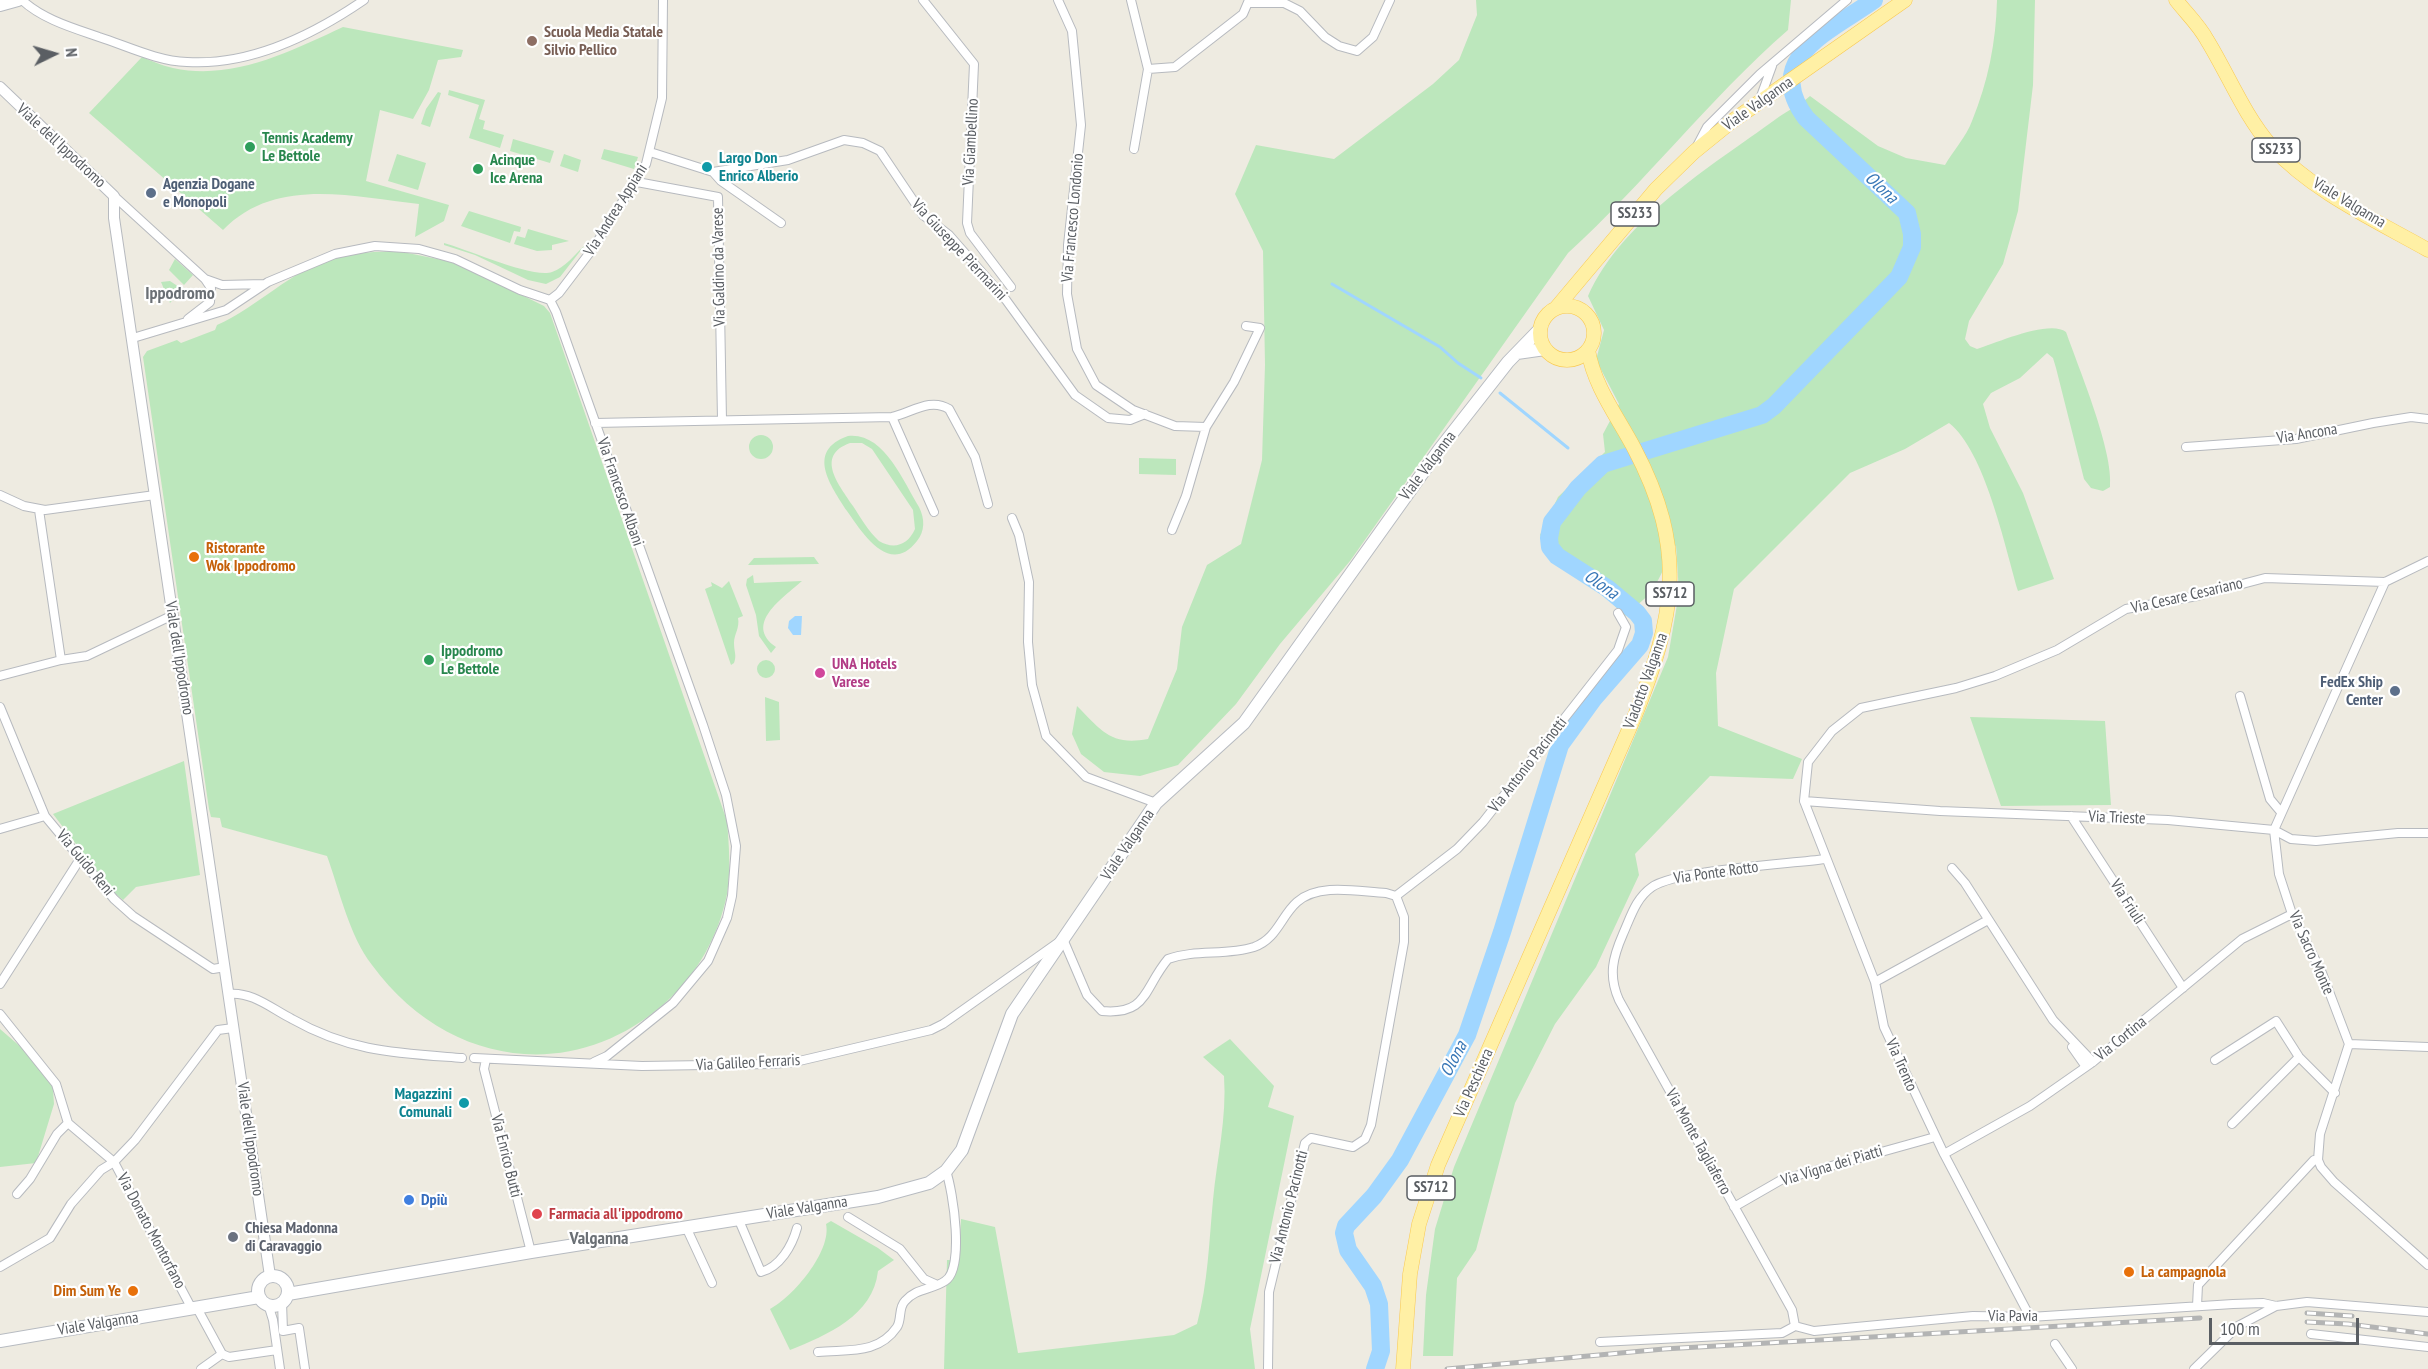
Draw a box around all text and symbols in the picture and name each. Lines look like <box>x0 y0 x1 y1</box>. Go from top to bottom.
place label: Scuola Media Statale Silvio Pellico <box>544 22 663 60</box>
north arrow <box>24 24 84 84</box>
marker: Scuola Media Statale Silvio Pellico <box>525 34 539 48</box>
text: N <box>62 47 82 58</box>
street label: Viale Valganna <box>1719 73 1797 135</box>
street label: Via Giambellino <box>959 98 983 186</box>
street label: Viale dell'Ippodromo <box>12 100 110 192</box>
place label: Tennis Academy Le Bettole <box>262 128 353 166</box>
road number: SS233 <box>2252 138 2300 162</box>
marker: Tennis Academy Le Bettole <box>243 140 257 154</box>
place label: Largo Don Enrico Alberio <box>719 148 798 186</box>
place label: Acinque Ice Arena <box>490 150 543 188</box>
street label: Via Francesco Londonio <box>1058 153 1088 283</box>
street label: Via Andrea Appiani <box>580 160 652 260</box>
marker: Largo Don Enrico Alberio <box>700 160 714 174</box>
marker: Acinque Ice Arena <box>471 162 485 176</box>
water label: Olona <box>1860 168 1902 208</box>
place label: Agenzia Dogane e Monopoli <box>163 174 255 212</box>
street label: Viale Valganna <box>2309 174 2389 232</box>
marker: Agenzia Dogane e Monopoli <box>144 186 158 200</box>
street label: Via Giuseppe Piermarini <box>907 195 1011 305</box>
road number: SS233 <box>1611 202 1659 226</box>
street label: Via Galdino da Varese <box>708 207 730 327</box>
district label: Ippodromo <box>145 283 215 305</box>
street label: Via Ancona <box>2275 420 2339 448</box>
street label: Viale Valganna <box>1396 428 1460 504</box>
street label: Via Francesco Albani <box>592 435 648 549</box>
place label: Ristorante Wok Ippodromo <box>206 538 296 576</box>
marker: Ristorante Wok Ippodromo <box>187 550 201 564</box>
water label: Olona <box>1580 566 1622 604</box>
street label: Via Cesare Cesariano <box>2129 574 2245 618</box>
road number: SS712 <box>1646 582 1694 606</box>
street label: Viale dell'Ippodromo <box>161 600 197 716</box>
street label: Viadotto Valganna <box>1620 630 1672 732</box>
place label: Ippodromo Le Bettole <box>441 641 503 679</box>
marker: Ippodromo Le Bettole <box>422 653 436 667</box>
place label: UNA Hotels Varese <box>832 654 897 692</box>
marker: UNA Hotels Varese <box>813 666 827 680</box>
place label: FedEx Ship Center <box>2320 672 2383 710</box>
marker: FedEx Ship Center <box>2388 684 2402 698</box>
street label: Via Antonio Pacinotti <box>1485 713 1571 817</box>
street label: Viale Valganna <box>1097 806 1159 884</box>
street label: Via Trieste <box>2088 807 2146 829</box>
street label: Via Guido Reni <box>52 826 118 900</box>
street label: Via Ponte Rotto <box>1672 858 1760 888</box>
street label: Via Friuli <box>2106 876 2148 928</box>
street label: Via Sacro Monte <box>2284 908 2338 998</box>
street label: Via Cortina <box>2091 1012 2151 1066</box>
street label: Via Trento <box>1881 1036 1921 1094</box>
water label: Olona <box>1436 1038 1472 1080</box>
street label: Via Peschiera <box>1450 1046 1498 1120</box>
street label: Via Galileo Ferraris <box>695 1051 801 1075</box>
street label: Viale dell'Ippodromo <box>232 1081 268 1197</box>
place label: Magazzini Comunali <box>394 1084 452 1122</box>
street label: Via Monte Tagliaferro <box>1661 1086 1735 1198</box>
marker: Magazzini Comunali <box>457 1096 471 1110</box>
street label: Via Enrico Butti <box>486 1112 526 1200</box>
street label: Via Vigna dei Piatti <box>1779 1141 1885 1191</box>
street label: Via Antonio Pacinotti <box>1266 1148 1312 1266</box>
street label: Via Donato Montorfano <box>112 1170 190 1292</box>
road number: SS712 <box>1407 1176 1455 1200</box>
place label: Dpiù <box>421 1190 447 1210</box>
street label: Viale Valganna <box>765 1192 849 1224</box>
marker: Dpiù <box>402 1193 416 1207</box>
place label: Farmacia all'ippodromo <box>549 1204 683 1224</box>
marker: Farmacia all'ippodromo <box>530 1207 544 1221</box>
place label: Chiesa Madonna di Caravaggio <box>245 1218 338 1256</box>
district label: Valganna <box>569 1228 629 1250</box>
marker: Chiesa Madonna di Caravaggio <box>226 1230 240 1244</box>
place label: La campagnola <box>2141 1262 2226 1282</box>
marker: La campagnola <box>2122 1265 2136 1279</box>
place label: Dim Sum Ye <box>54 1281 121 1301</box>
marker: Dim Sum Ye <box>126 1284 140 1298</box>
street label: Via Pavia <box>1988 1306 2038 1326</box>
scale bar <box>2212 1306 2362 1344</box>
street label: Viale Valganna <box>56 1308 140 1340</box>
text: 100 m <box>2220 1317 2260 1340</box>

